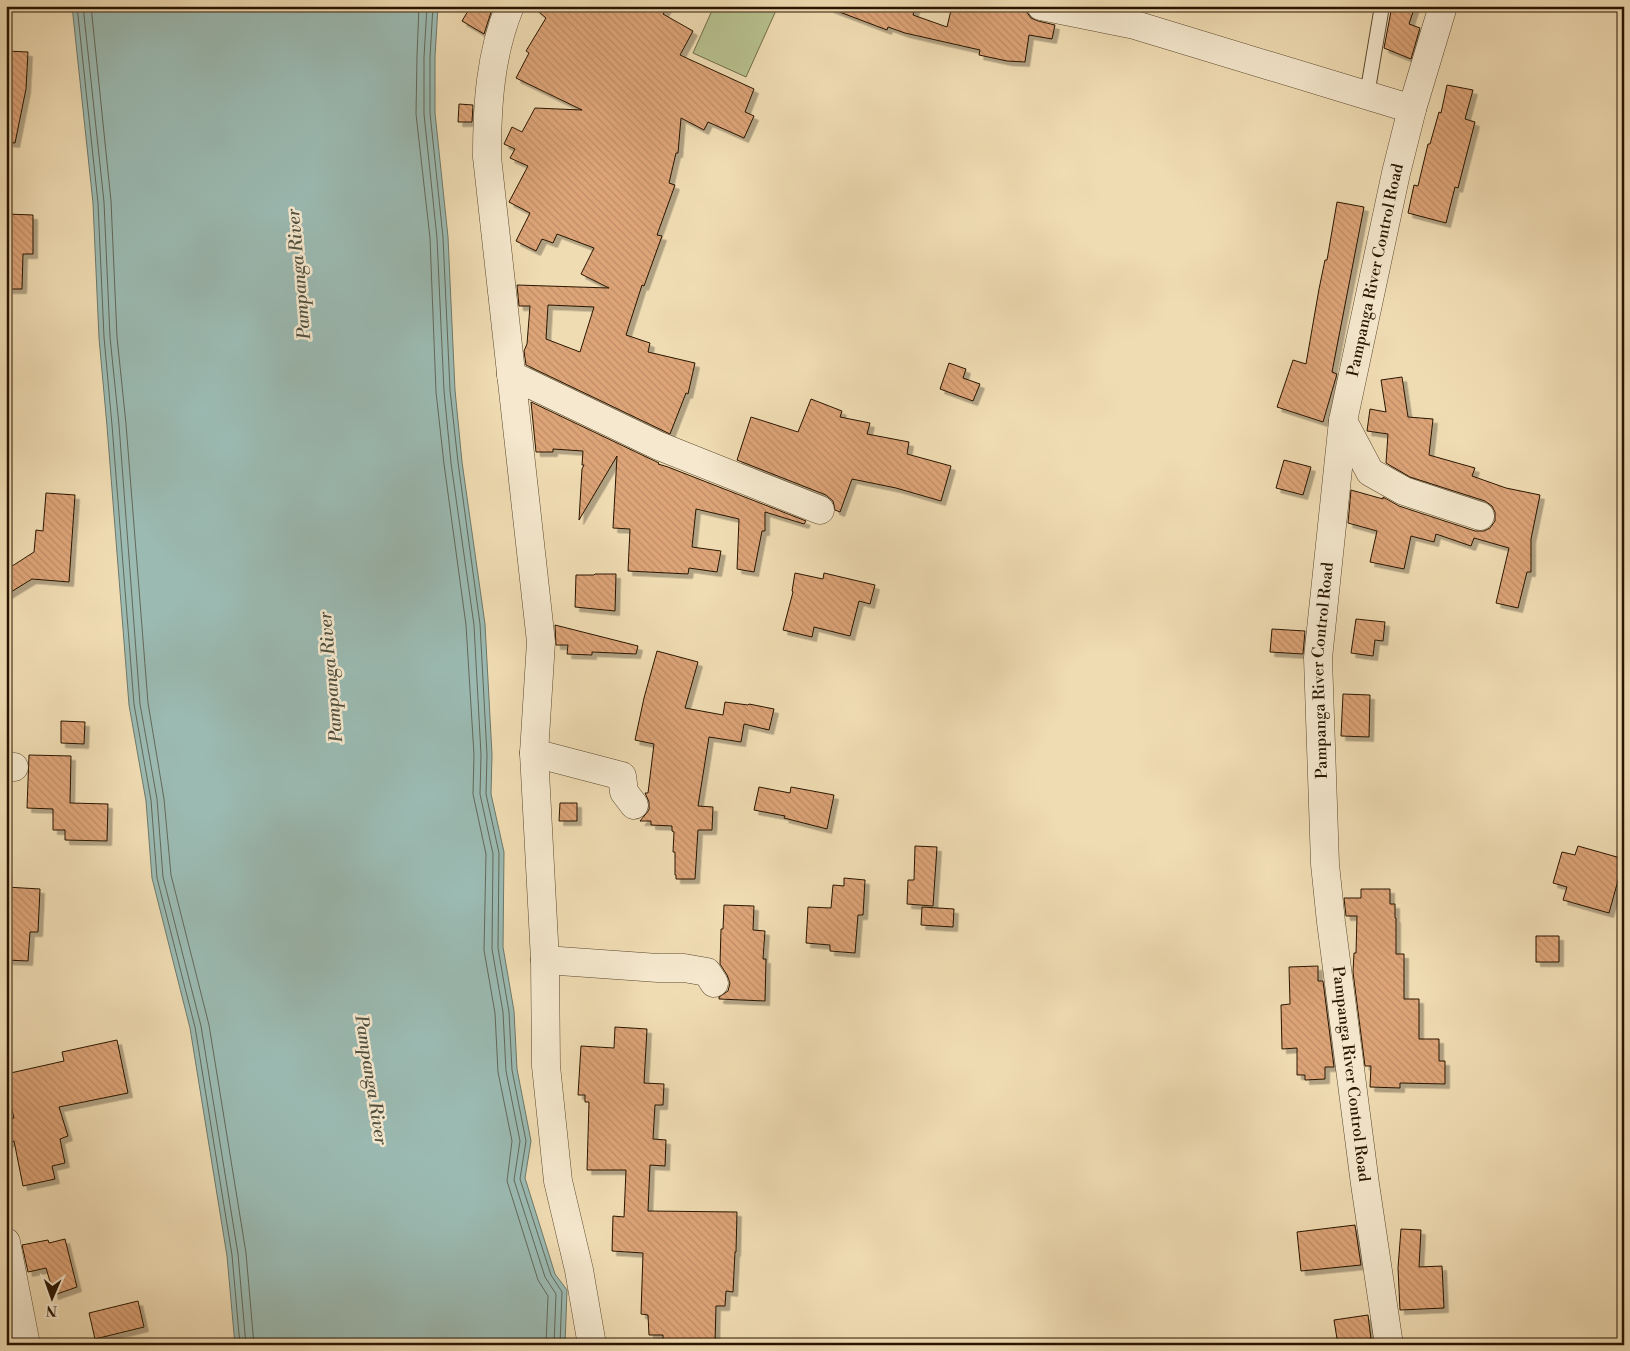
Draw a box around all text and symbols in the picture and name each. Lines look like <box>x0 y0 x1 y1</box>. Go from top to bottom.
street label: Pampanga River Control Road <box>1343 162 1408 378</box>
water label: Pampanga River <box>282 207 316 341</box>
street label: Pampanga River Control Road <box>1308 561 1338 779</box>
water label: Pampanga River <box>314 610 348 744</box>
street label: Pampanga River Control Road <box>1328 965 1374 1183</box>
water label: Pampanga River <box>349 1013 393 1147</box>
north arrow <box>28 1274 78 1324</box>
text: N <box>46 1301 57 1319</box>

